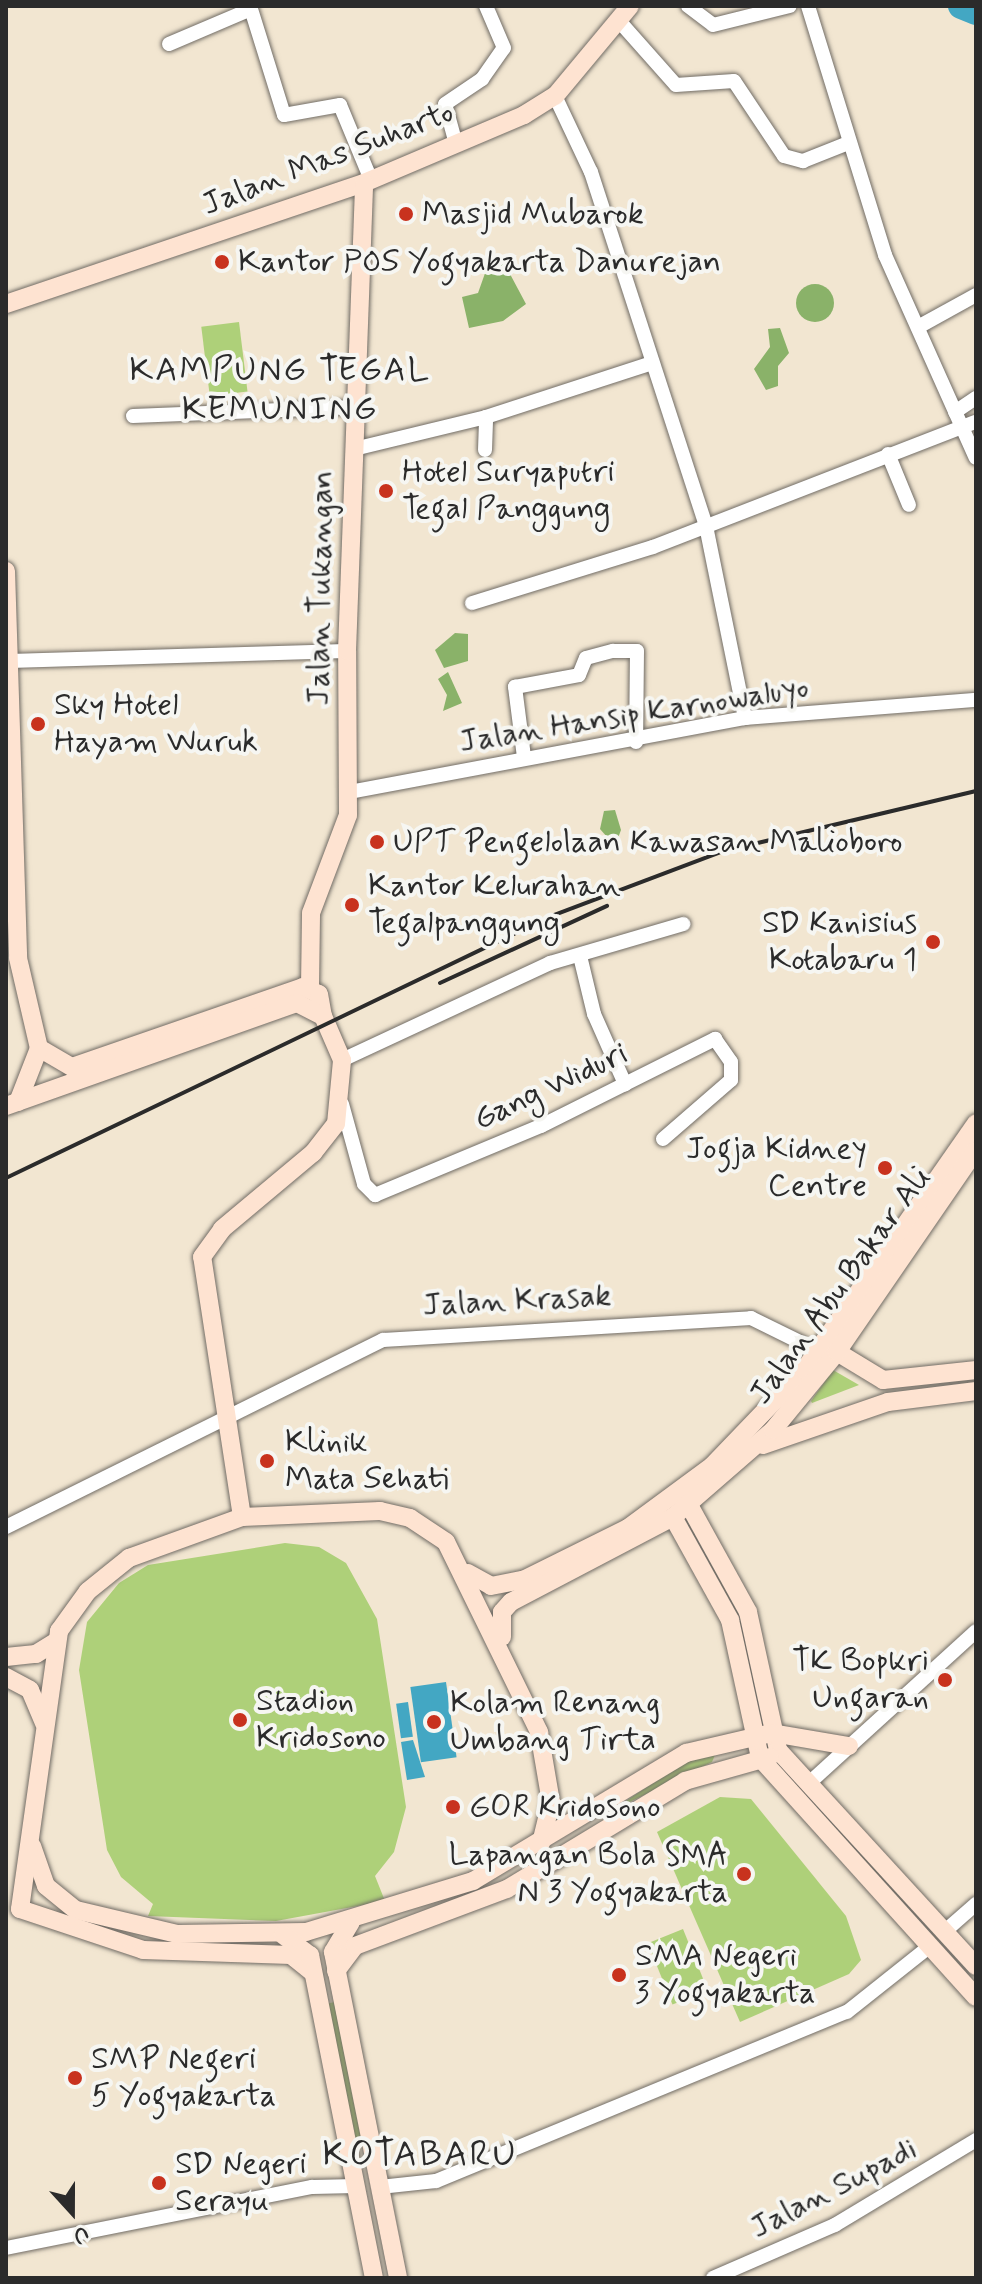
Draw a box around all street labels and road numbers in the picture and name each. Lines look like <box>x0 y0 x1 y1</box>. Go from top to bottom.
street label: Jalan Mas Suharto <box>195 93 461 225</box>
street label: Jalan Tukangan <box>300 473 342 703</box>
street label: Jalan Hansip Karnowaluyo <box>449 667 819 763</box>
street label: Gang Widuri <box>468 1035 634 1139</box>
street label: Jalan Abu Bakar Ali <box>743 1161 939 1411</box>
street label: Jalan Krasak <box>422 1277 612 1325</box>
street label: Jalan Supadi <box>747 2132 921 2246</box>

